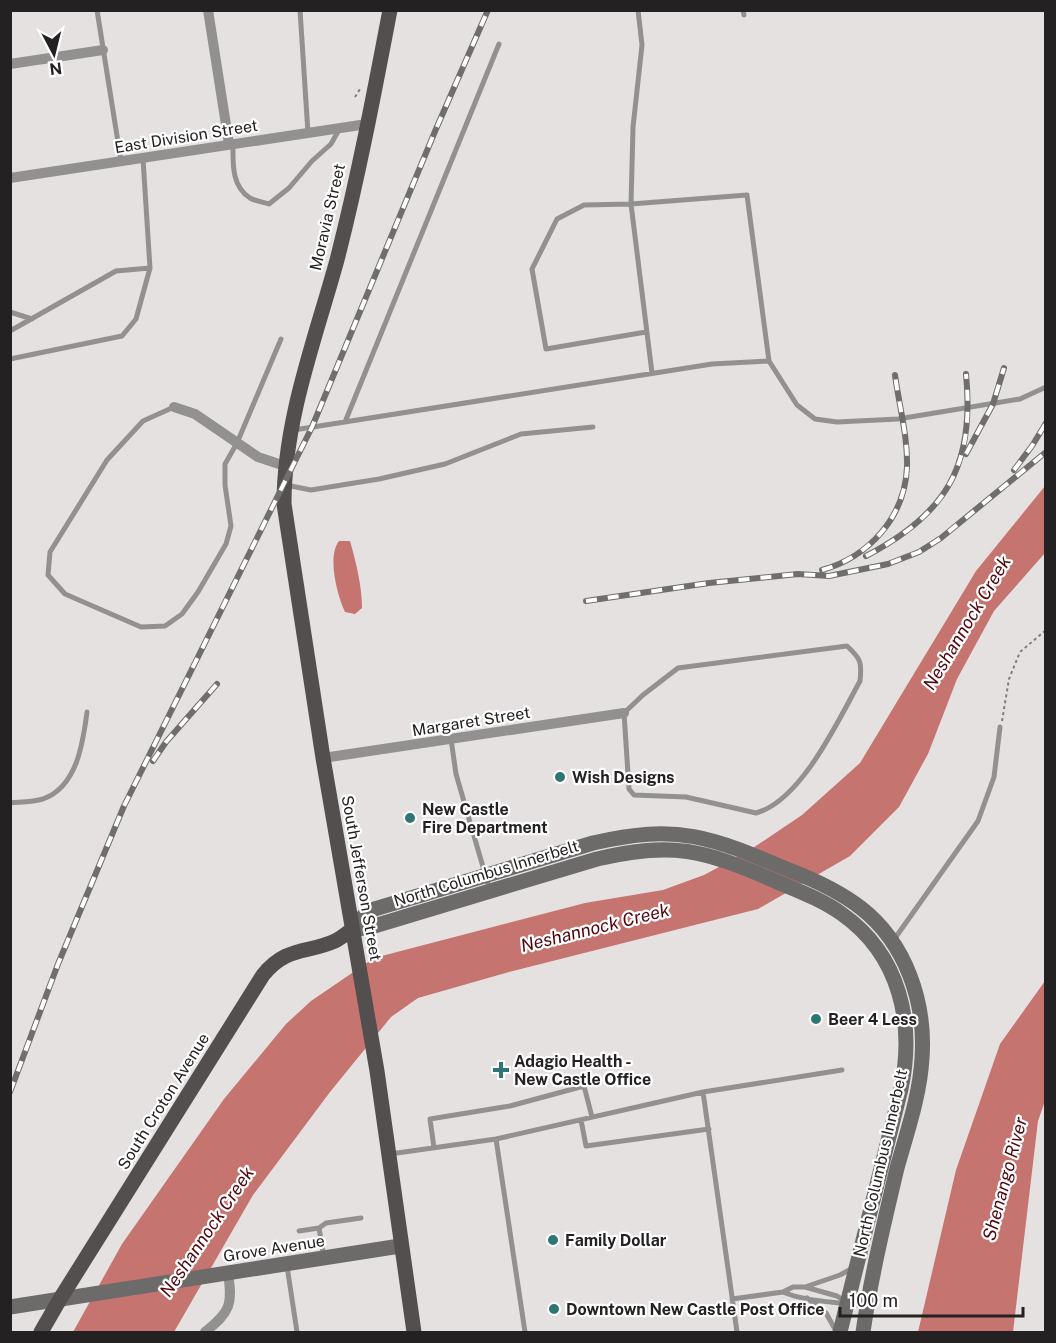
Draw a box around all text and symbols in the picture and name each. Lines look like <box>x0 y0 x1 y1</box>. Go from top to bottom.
north arrow <box>24 24 84 84</box>
text: N <box>48 58 63 79</box>
street label: East Division Street <box>113 116 259 157</box>
street label: Moravia Street <box>306 162 349 272</box>
water label: Neshannock Creek <box>918 552 1015 693</box>
street label: Margaret Street <box>411 703 531 740</box>
place label: Wish Designs <box>572 768 675 787</box>
marker: Wish Designs <box>553 770 567 784</box>
street label: South Jefferson Street <box>338 794 385 962</box>
place label: New Castle Fire Department <box>422 800 548 837</box>
marker: New Castle Fire Department <box>403 811 417 825</box>
street label: North Columbus Innerbelt <box>391 836 581 911</box>
water label: Neshannock Creek <box>518 899 672 956</box>
place label: Beer 4 Less <box>828 1010 917 1029</box>
marker: Beer 4 Less <box>809 1012 823 1026</box>
street label: South Croton Avenue <box>114 1030 213 1173</box>
place label: Adagio Health - New Castle Office <box>514 1052 651 1089</box>
marker: Adagio Health - New Castle Office <box>492 1061 510 1079</box>
street label: North Columbus Innerbelt <box>850 1067 911 1259</box>
water label: Shenango River <box>978 1115 1031 1243</box>
water label: Neshannock Creek <box>155 1162 258 1301</box>
street label: Grove Avenue <box>222 1231 326 1266</box>
place label: Family Dollar <box>565 1231 667 1250</box>
marker: Family Dollar <box>546 1233 560 1247</box>
scale bar <box>840 1280 1023 1318</box>
text: 100 m <box>849 1290 898 1311</box>
place label: Downtown New Castle Post Office <box>566 1300 825 1319</box>
marker: Downtown New Castle Post Office <box>547 1302 561 1316</box>

